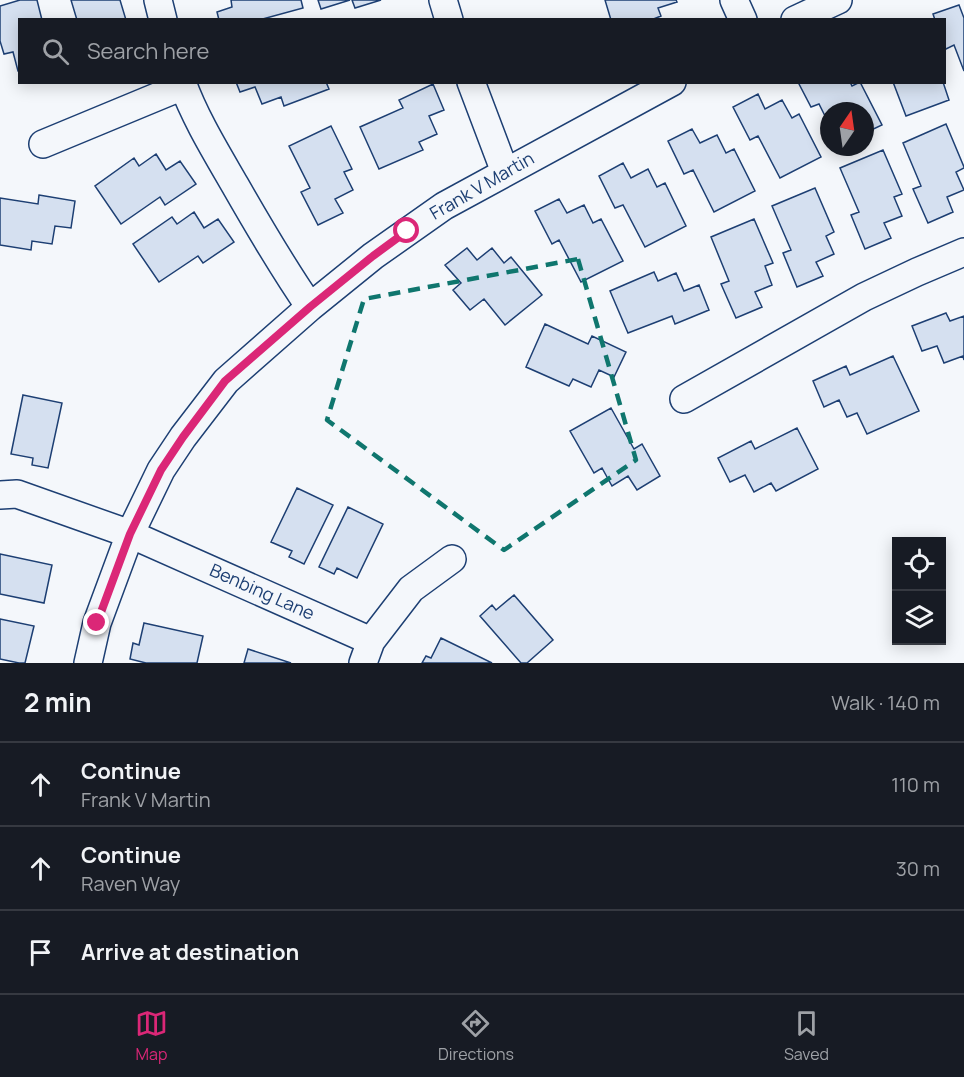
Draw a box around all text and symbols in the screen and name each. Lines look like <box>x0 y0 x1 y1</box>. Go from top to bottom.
search box <box>18 18 946 84</box>
icon: search <box>39 35 72 68</box>
text: Search here <box>87 36 209 66</box>
north arrow <box>820 102 874 156</box>
street label: Frank V Martin <box>425 146 538 225</box>
route start <box>393 217 419 243</box>
map controls <box>892 537 946 645</box>
button: locate <box>892 537 946 591</box>
street label: Benbing Lane <box>206 557 319 625</box>
button: layers <box>892 591 946 645</box>
route end <box>83 609 109 635</box>
text: 2 min <box>24 684 92 720</box>
text: Walk · 140 m <box>831 689 940 716</box>
text: Continue <box>81 756 181 786</box>
icon: ahead <box>24 768 57 801</box>
text: 110 m <box>891 771 940 798</box>
text: Frank V Martin <box>81 786 211 813</box>
text: Continue <box>81 840 181 870</box>
icon: ahead <box>24 852 57 885</box>
text: 30 m <box>896 855 940 882</box>
text: Raven Way <box>81 870 180 897</box>
icon: arrive <box>24 936 57 969</box>
text: Arrive at destination <box>81 937 299 967</box>
tab: Map <box>135 1007 168 1065</box>
tab: Directions <box>438 1007 514 1065</box>
tab: Saved <box>784 1007 829 1065</box>

